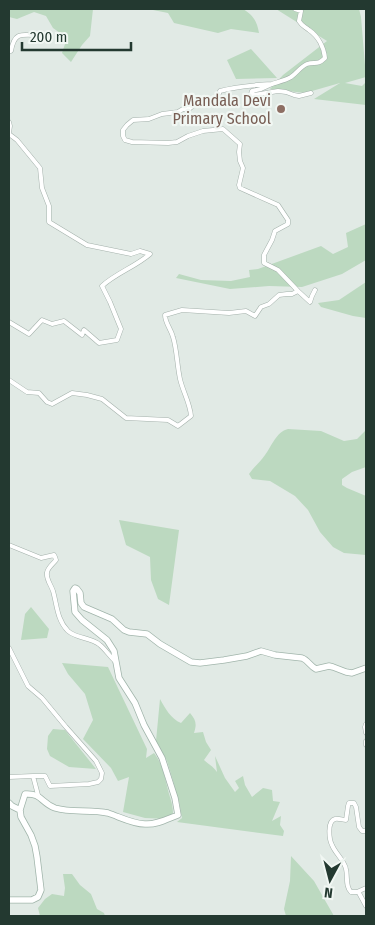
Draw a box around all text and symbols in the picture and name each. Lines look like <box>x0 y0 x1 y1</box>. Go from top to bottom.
scale bar <box>22 20 131 52</box>
text: 200 m <box>30 28 67 46</box>
place label: Mandala Devi Primary School <box>172 91 271 128</box>
marker: Mandala Devi Primary School <box>275 103 287 115</box>
north arrow <box>305 855 355 905</box>
text: N <box>323 883 334 901</box>

